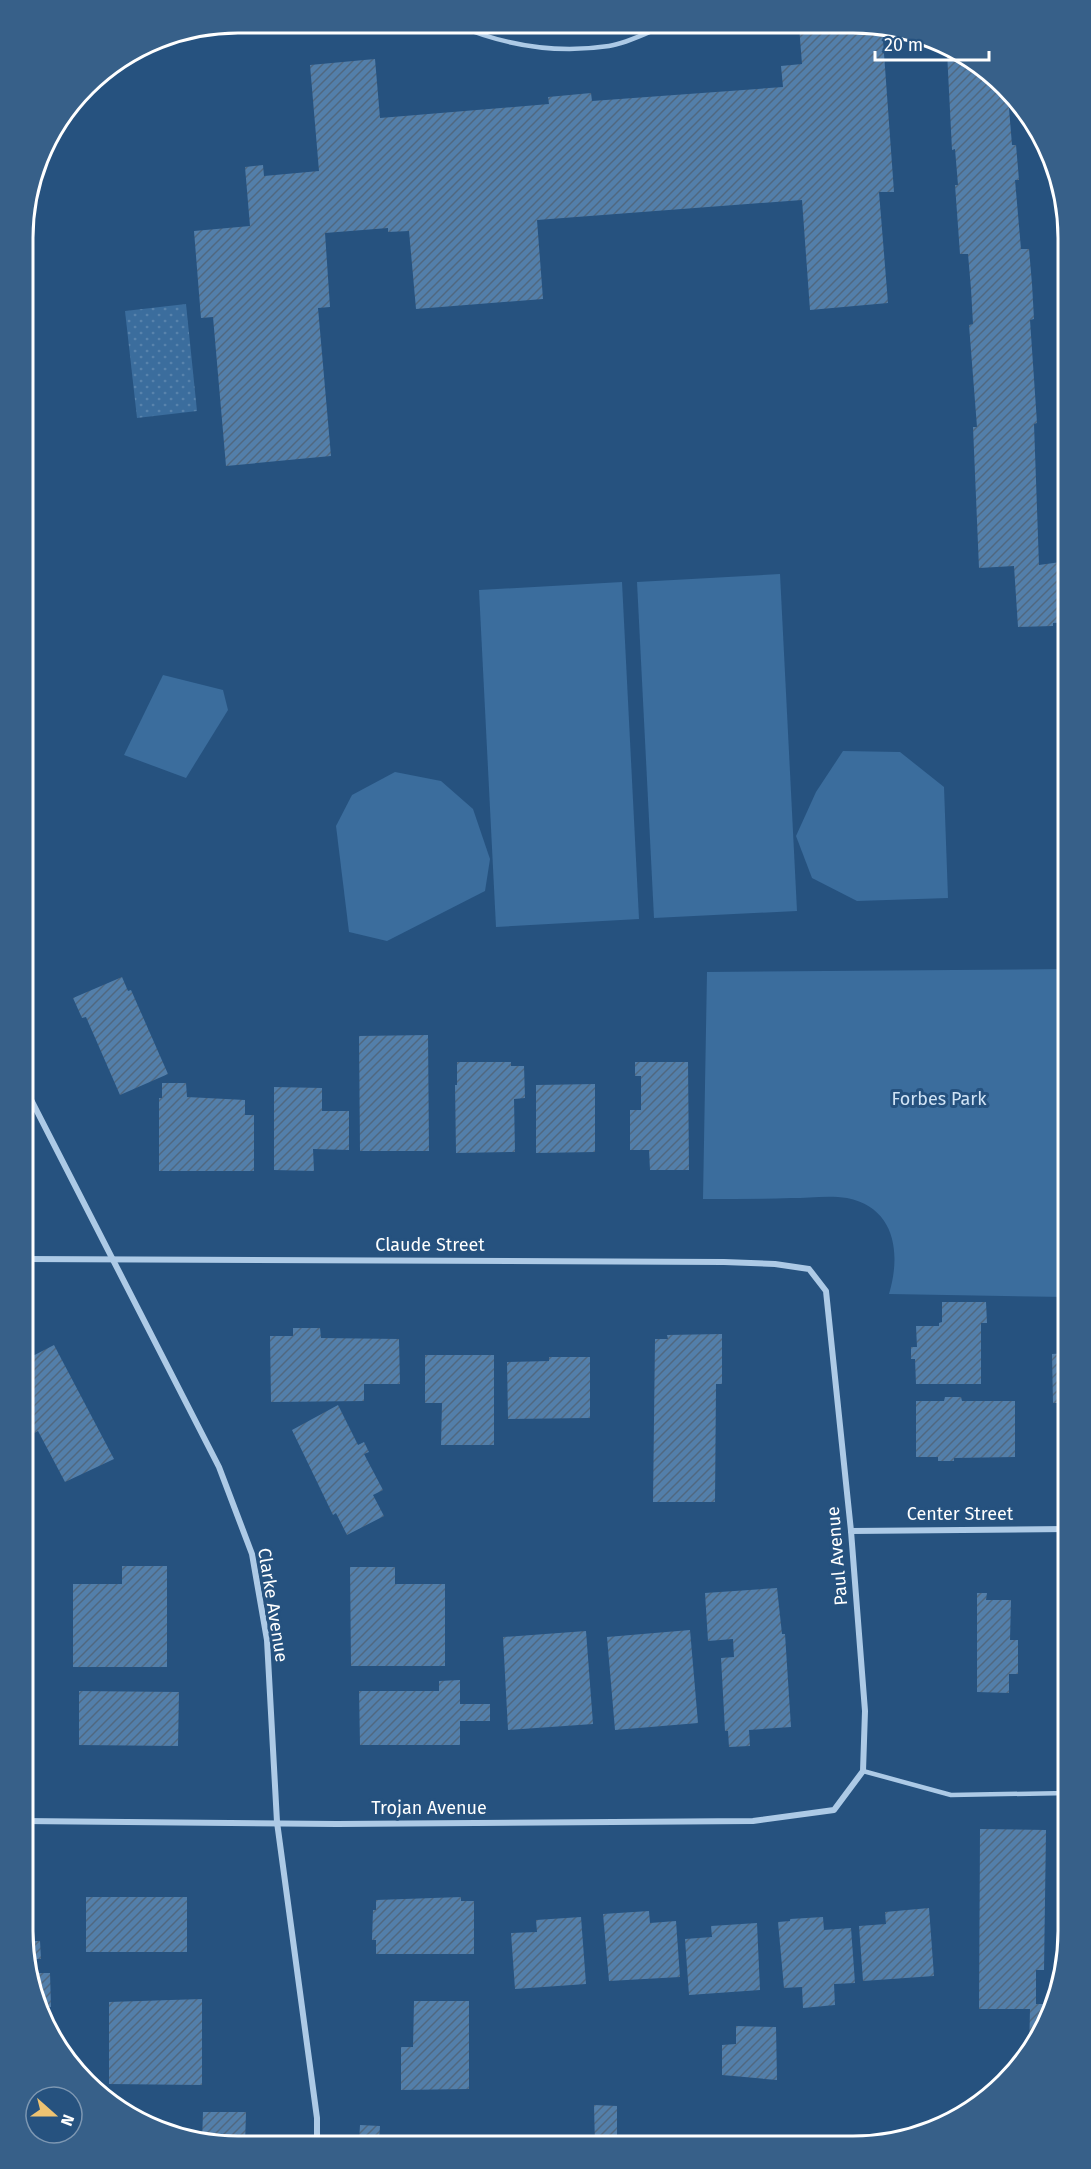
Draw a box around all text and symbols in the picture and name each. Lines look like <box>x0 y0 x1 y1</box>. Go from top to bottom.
scale bar <box>875 24 989 62</box>
text: 20 m <box>884 34 923 56</box>
park label: Forbes Park <box>892 1088 987 1110</box>
street label: Claude Street <box>375 1234 485 1256</box>
street label: Center Street <box>907 1503 1014 1525</box>
street label: Paul Avenue <box>822 1505 852 1607</box>
street label: Clarke Avenue <box>253 1546 293 1664</box>
street label: Trojan Avenue <box>371 1797 487 1819</box>
north arrow <box>24 2085 84 2145</box>
text: N <box>57 2112 78 2129</box>

